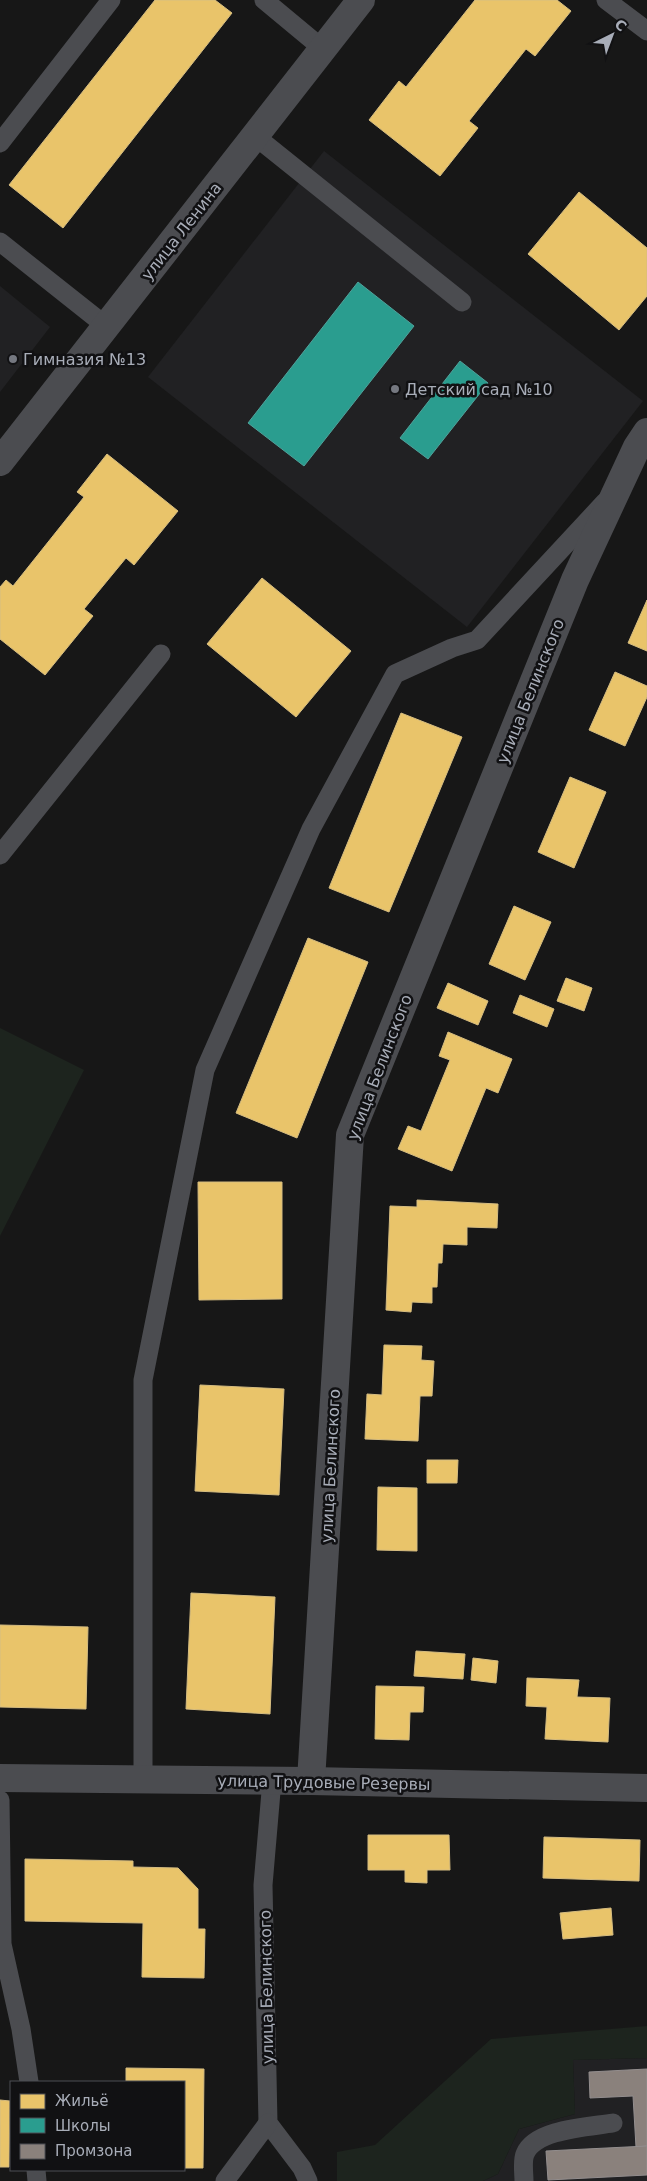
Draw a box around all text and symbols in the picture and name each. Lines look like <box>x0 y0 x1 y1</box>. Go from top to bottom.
north arrow <box>587 10 637 60</box>
text: С <box>612 16 630 35</box>
street label: улица Ленина <box>137 179 225 284</box>
place label: Гимназия №13 <box>23 350 146 369</box>
marker: Гимназия №13 <box>7 353 19 365</box>
place label: Детский сад №10 <box>405 380 553 399</box>
marker: Детский сад №10 <box>389 383 401 395</box>
street label: улица Белинского <box>493 616 568 766</box>
street label: улица Белинского <box>343 992 416 1143</box>
street label: улица Белинского <box>317 1389 344 1544</box>
street label: улица Трудовые Резервы <box>217 1771 431 1794</box>
street label: улица Белинского <box>256 1910 277 2064</box>
legend <box>10 2081 185 2171</box>
text: Жильё <box>55 2092 109 2110</box>
text: Школы <box>55 2117 111 2135</box>
text: Промзона <box>55 2142 132 2160</box>

